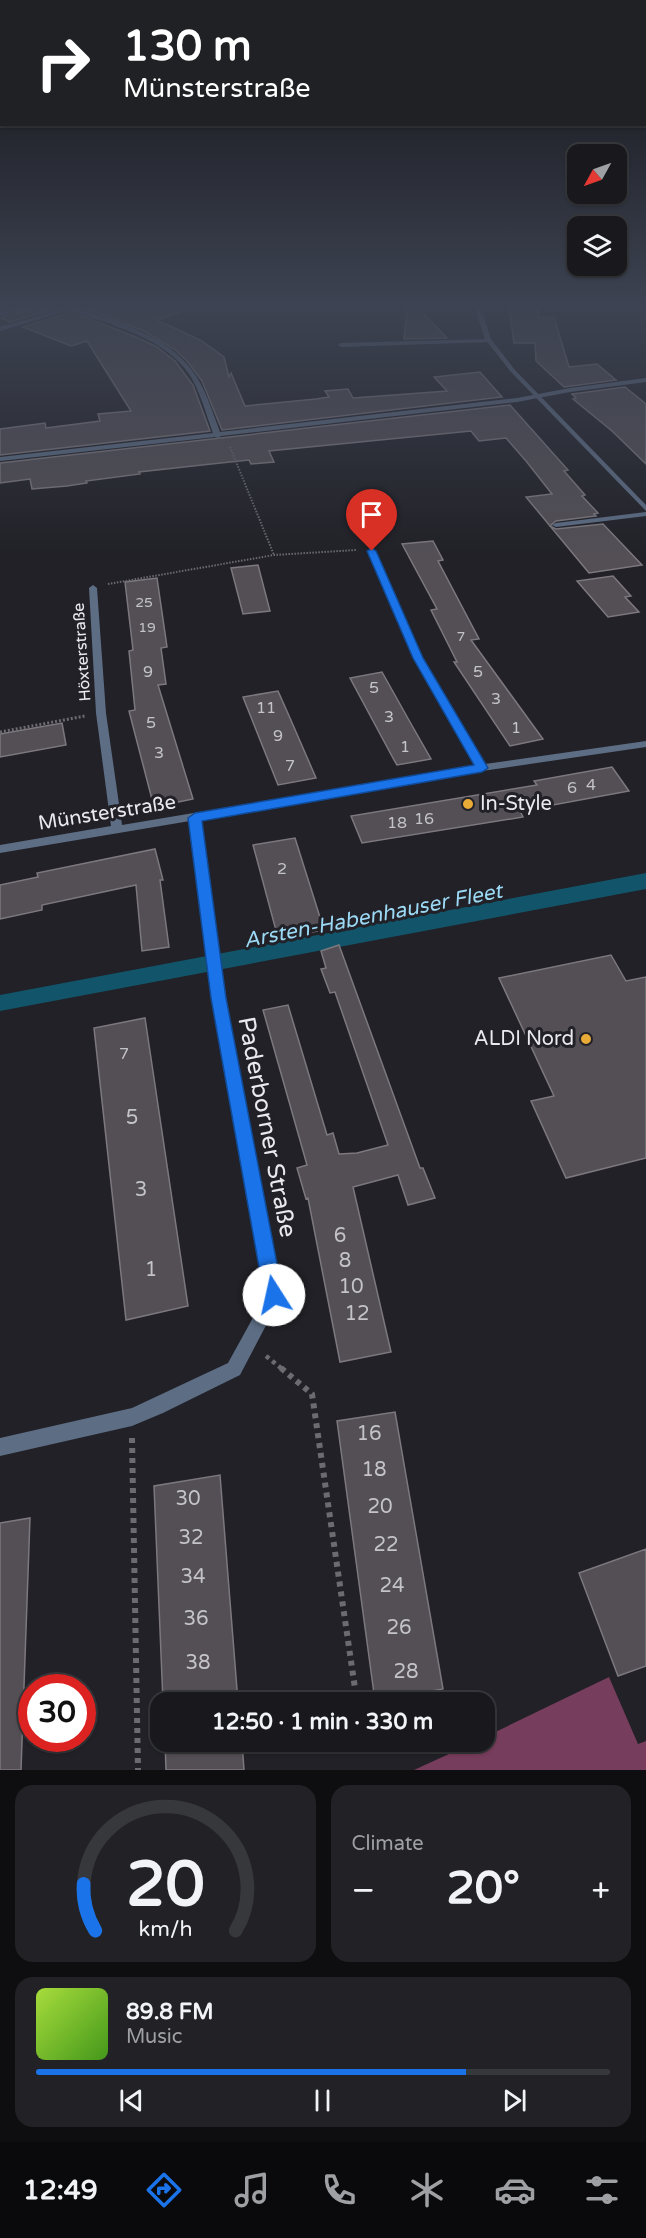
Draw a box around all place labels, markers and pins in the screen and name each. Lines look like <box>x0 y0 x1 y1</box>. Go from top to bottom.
pin <box>346 489 397 551</box>
place label: In-Style <box>480 792 552 816</box>
marker: In-Style <box>461 797 475 811</box>
place label: ALDI Nord <box>474 1027 574 1051</box>
marker: ALDI Nord <box>579 1032 593 1046</box>

